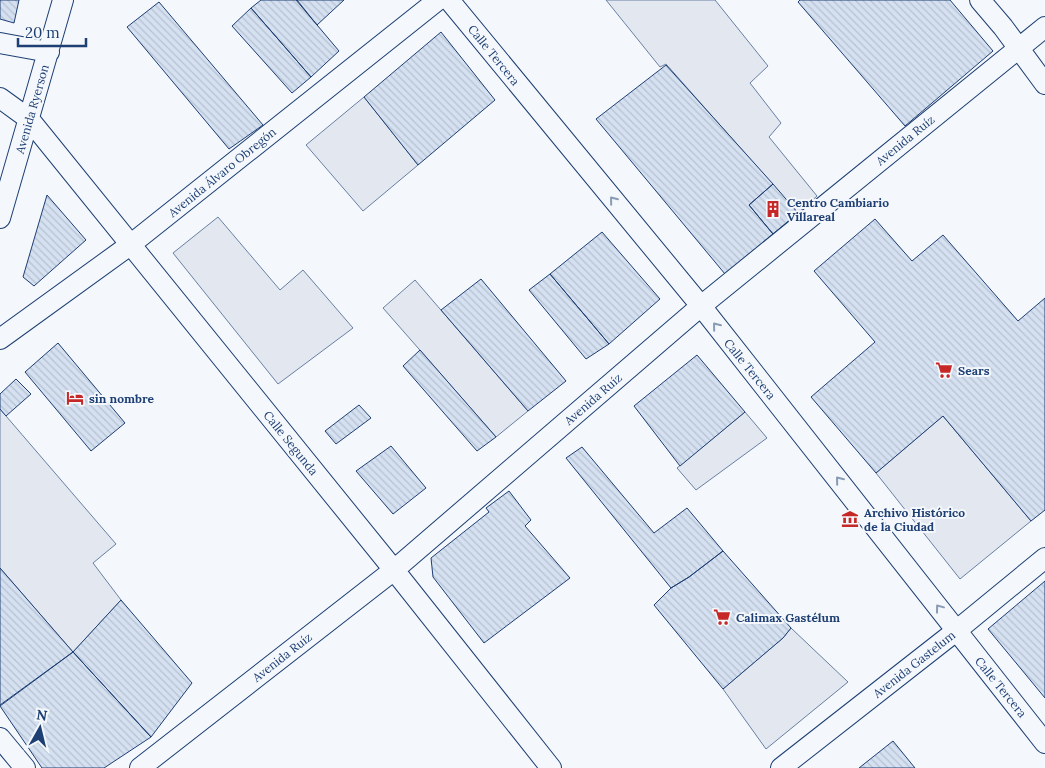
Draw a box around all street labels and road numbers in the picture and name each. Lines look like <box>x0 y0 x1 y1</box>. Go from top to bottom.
street label: Calle Tercera <box>465 22 523 88</box>
street label: Avenida Ryerson <box>12 63 52 156</box>
street label: Avenida Ruíz <box>872 112 937 169</box>
street label: Avenida Álvaro Obregón <box>164 124 279 221</box>
street label: Calle Tercera <box>721 336 779 402</box>
street label: Avenida Ruíz <box>560 370 625 429</box>
street label: Calle Segunda <box>260 408 322 478</box>
street label: Avenida Gastelum <box>869 627 958 701</box>
street label: Avenida Ruíz <box>249 629 315 685</box>
street label: Calle Tercera <box>972 654 1030 720</box>

